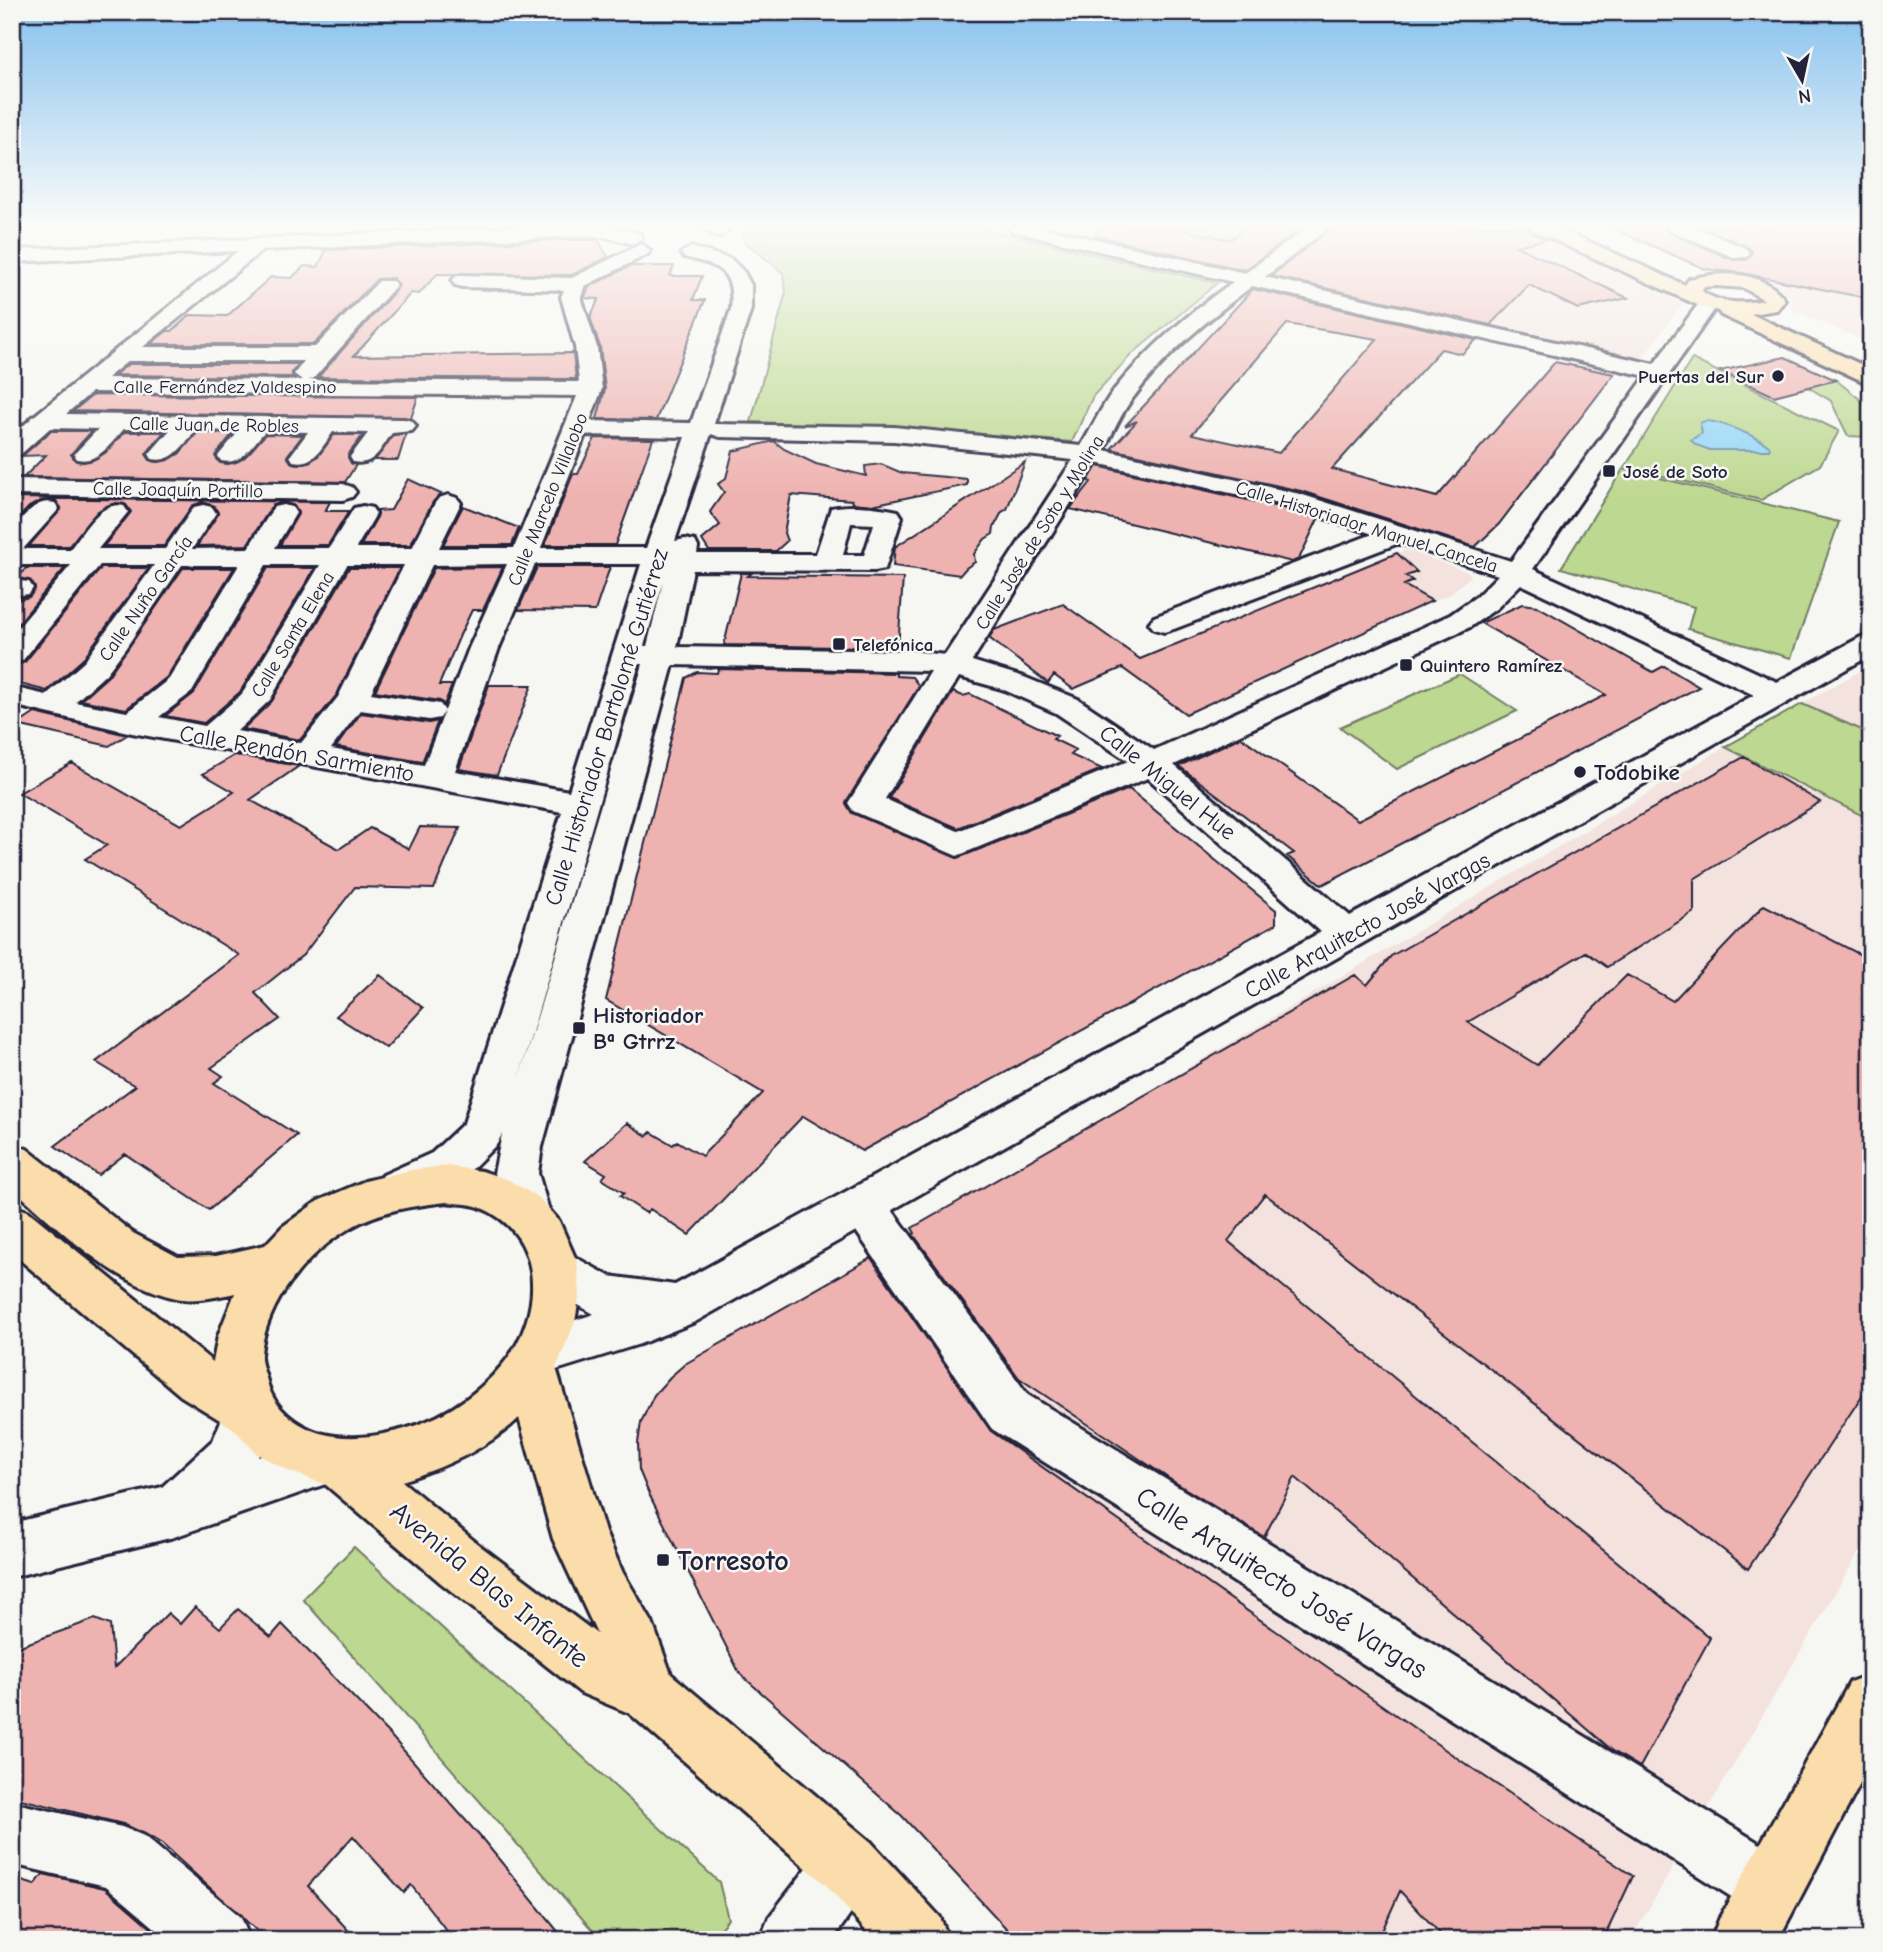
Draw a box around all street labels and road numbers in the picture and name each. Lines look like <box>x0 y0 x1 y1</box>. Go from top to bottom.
street label: Calle Fernández Valdespino <box>113 376 337 398</box>
street label: Calle Marcelo Villalobo <box>503 410 593 589</box>
street label: Calle Juan de Robles <box>129 413 299 437</box>
street label: Calle José de Soto y Molina <box>971 431 1109 634</box>
street label: Calle Historiador Manuel Cancela <box>1233 477 1500 577</box>
street label: Calle Joaquín Portillo <box>93 478 263 502</box>
street label: Calle Nuño García <box>94 531 197 666</box>
street label: Calle Historiador Bartolomé Gutiérrez <box>539 545 674 909</box>
street label: Calle Santa Elena <box>247 568 339 701</box>
street label: Calle Miguel Hue <box>1094 719 1241 846</box>
street label: Calle Rendón Sarmiento <box>177 720 416 787</box>
street label: Calle Arquitecto José Vargas <box>1240 847 1495 1004</box>
street label: Calle Arquitecto José Vargas <box>1130 1480 1433 1686</box>
street label: Avenida Blas Infante <box>384 1495 595 1675</box>

